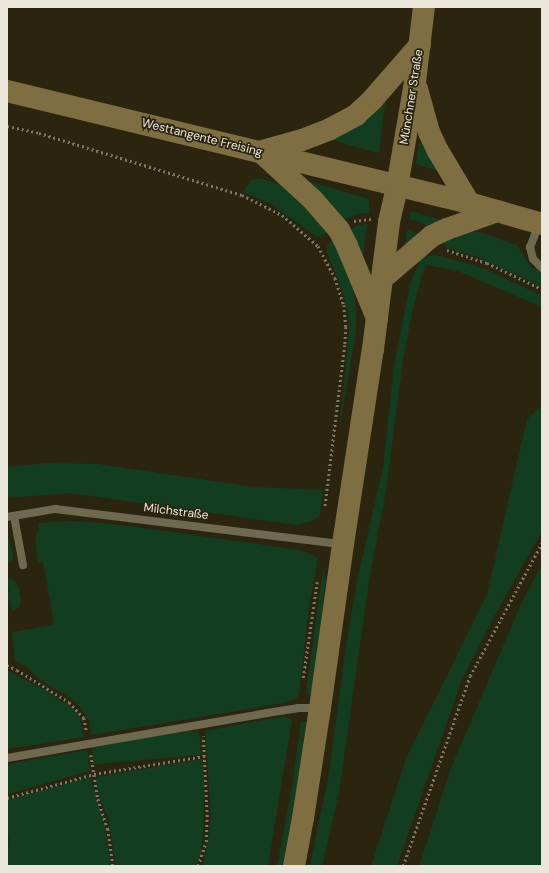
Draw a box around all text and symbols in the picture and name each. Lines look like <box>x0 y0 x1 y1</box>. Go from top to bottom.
street label: Münchner Straße <box>397 48 427 146</box>
street label: Westtangente Freising <box>140 116 264 160</box>
street label: Milchstraße <box>143 501 209 523</box>

